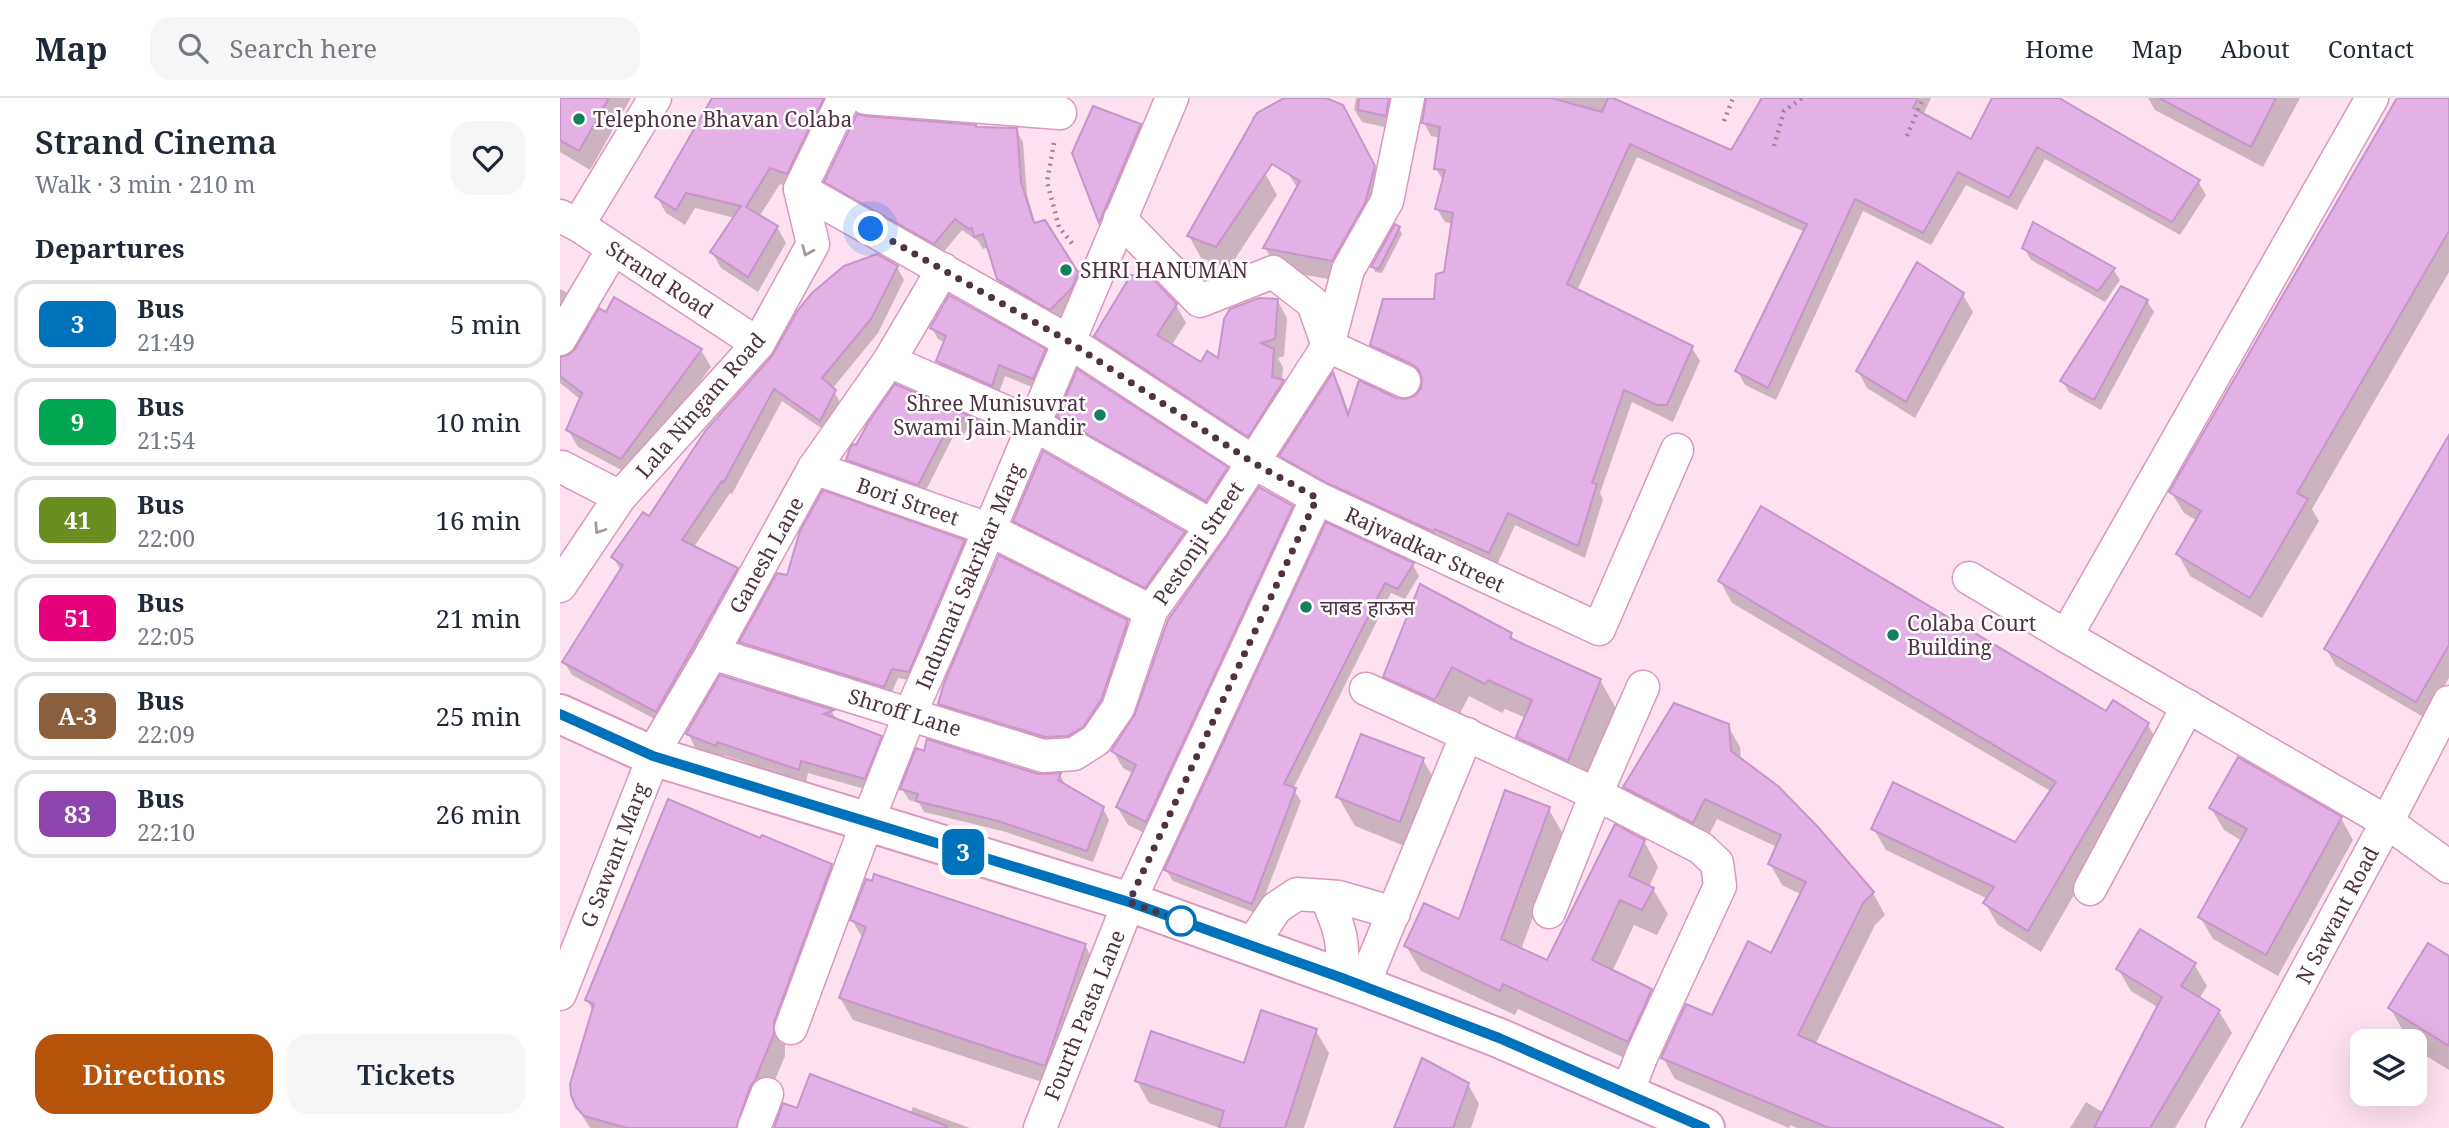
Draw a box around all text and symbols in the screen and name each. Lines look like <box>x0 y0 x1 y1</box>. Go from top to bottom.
search box <box>150 17 640 80</box>
text: Map <box>35 26 108 71</box>
icon: search <box>174 29 212 67</box>
text: Search here <box>230 30 377 66</box>
text: Home <box>2025 32 2094 65</box>
text: Map <box>2132 32 2183 65</box>
text: About <box>2221 32 2290 65</box>
text: Contact <box>2328 32 2414 65</box>
place label: Telephone Bhavan Colaba <box>593 105 852 133</box>
marker: Telephone Bhavan Colaba <box>571 111 587 127</box>
text: Strand Cinema <box>35 119 277 164</box>
button: heart <box>451 121 525 195</box>
text: Walk · 3 min · 210 m <box>35 168 255 200</box>
your location <box>853 211 888 246</box>
text: Departures <box>35 230 185 266</box>
street label: Strand Road <box>601 234 719 324</box>
one-way arrow <box>802 244 816 256</box>
place label: SHRI HANUMAN <box>1080 256 1248 284</box>
marker: SHRI HANUMAN <box>1058 262 1074 278</box>
text: Bus <box>137 290 184 326</box>
text: 5 min <box>450 306 521 342</box>
text: 3 <box>71 307 84 340</box>
text: 21:49 <box>137 326 195 358</box>
street label: Lala Ningam Road <box>629 326 771 484</box>
text: Bus <box>137 388 184 424</box>
place label: Shree Munisuvrat Swami Jain Mandir <box>893 389 1086 441</box>
text: 10 min <box>436 404 521 440</box>
text: 9 <box>71 405 84 438</box>
marker: Shree Munisuvrat Swami Jain Mandir <box>1092 407 1108 423</box>
text: 21:54 <box>137 424 195 456</box>
street label: Indumati Sakrikar Marg <box>909 458 1030 693</box>
street label: Bori Street <box>853 470 963 532</box>
street label: Pestonji Street <box>1146 476 1250 610</box>
text: Bus <box>137 486 184 522</box>
street label: Ganesh Lane <box>722 492 810 618</box>
street label: Rajwadkar Street <box>1341 500 1509 598</box>
text: 16 min <box>436 502 521 538</box>
text: 41 <box>64 503 91 536</box>
one-way arrow <box>594 521 607 534</box>
text: 22:00 <box>137 522 195 554</box>
text: Bus <box>137 584 184 620</box>
place label: चाबड हाऊस <box>1320 593 1416 621</box>
marker: चाबड हाऊस <box>1298 599 1314 615</box>
text: 21 min <box>436 600 521 636</box>
text: 51 <box>64 601 91 634</box>
place label: Colaba Court Building <box>1907 609 2036 661</box>
text: 22:05 <box>137 620 195 652</box>
marker: Colaba Court Building <box>1885 627 1901 643</box>
text: Bus <box>137 682 184 718</box>
street label: Shroff Lane <box>845 682 965 742</box>
text: 25 min <box>436 698 521 734</box>
text: A-3 <box>58 699 97 732</box>
text: 22:09 <box>137 718 195 750</box>
street label: G Sawant Marg <box>574 778 655 931</box>
text: Bus <box>137 780 184 816</box>
text: 26 min <box>436 796 521 832</box>
text: 83 <box>64 797 91 830</box>
text: 22:10 <box>137 816 195 848</box>
line badge: 3 <box>940 829 986 875</box>
text: 3 <box>956 835 970 868</box>
street label: N Sawant Road <box>2289 841 2385 989</box>
unlabelled marker <box>1166 906 1196 936</box>
street label: Fourth Pasta Lane <box>1037 926 1131 1104</box>
map controls <box>2350 1029 2427 1106</box>
button: layers <box>2350 1029 2427 1106</box>
button: Directions <box>35 1034 273 1114</box>
button: Tickets <box>287 1034 525 1114</box>

